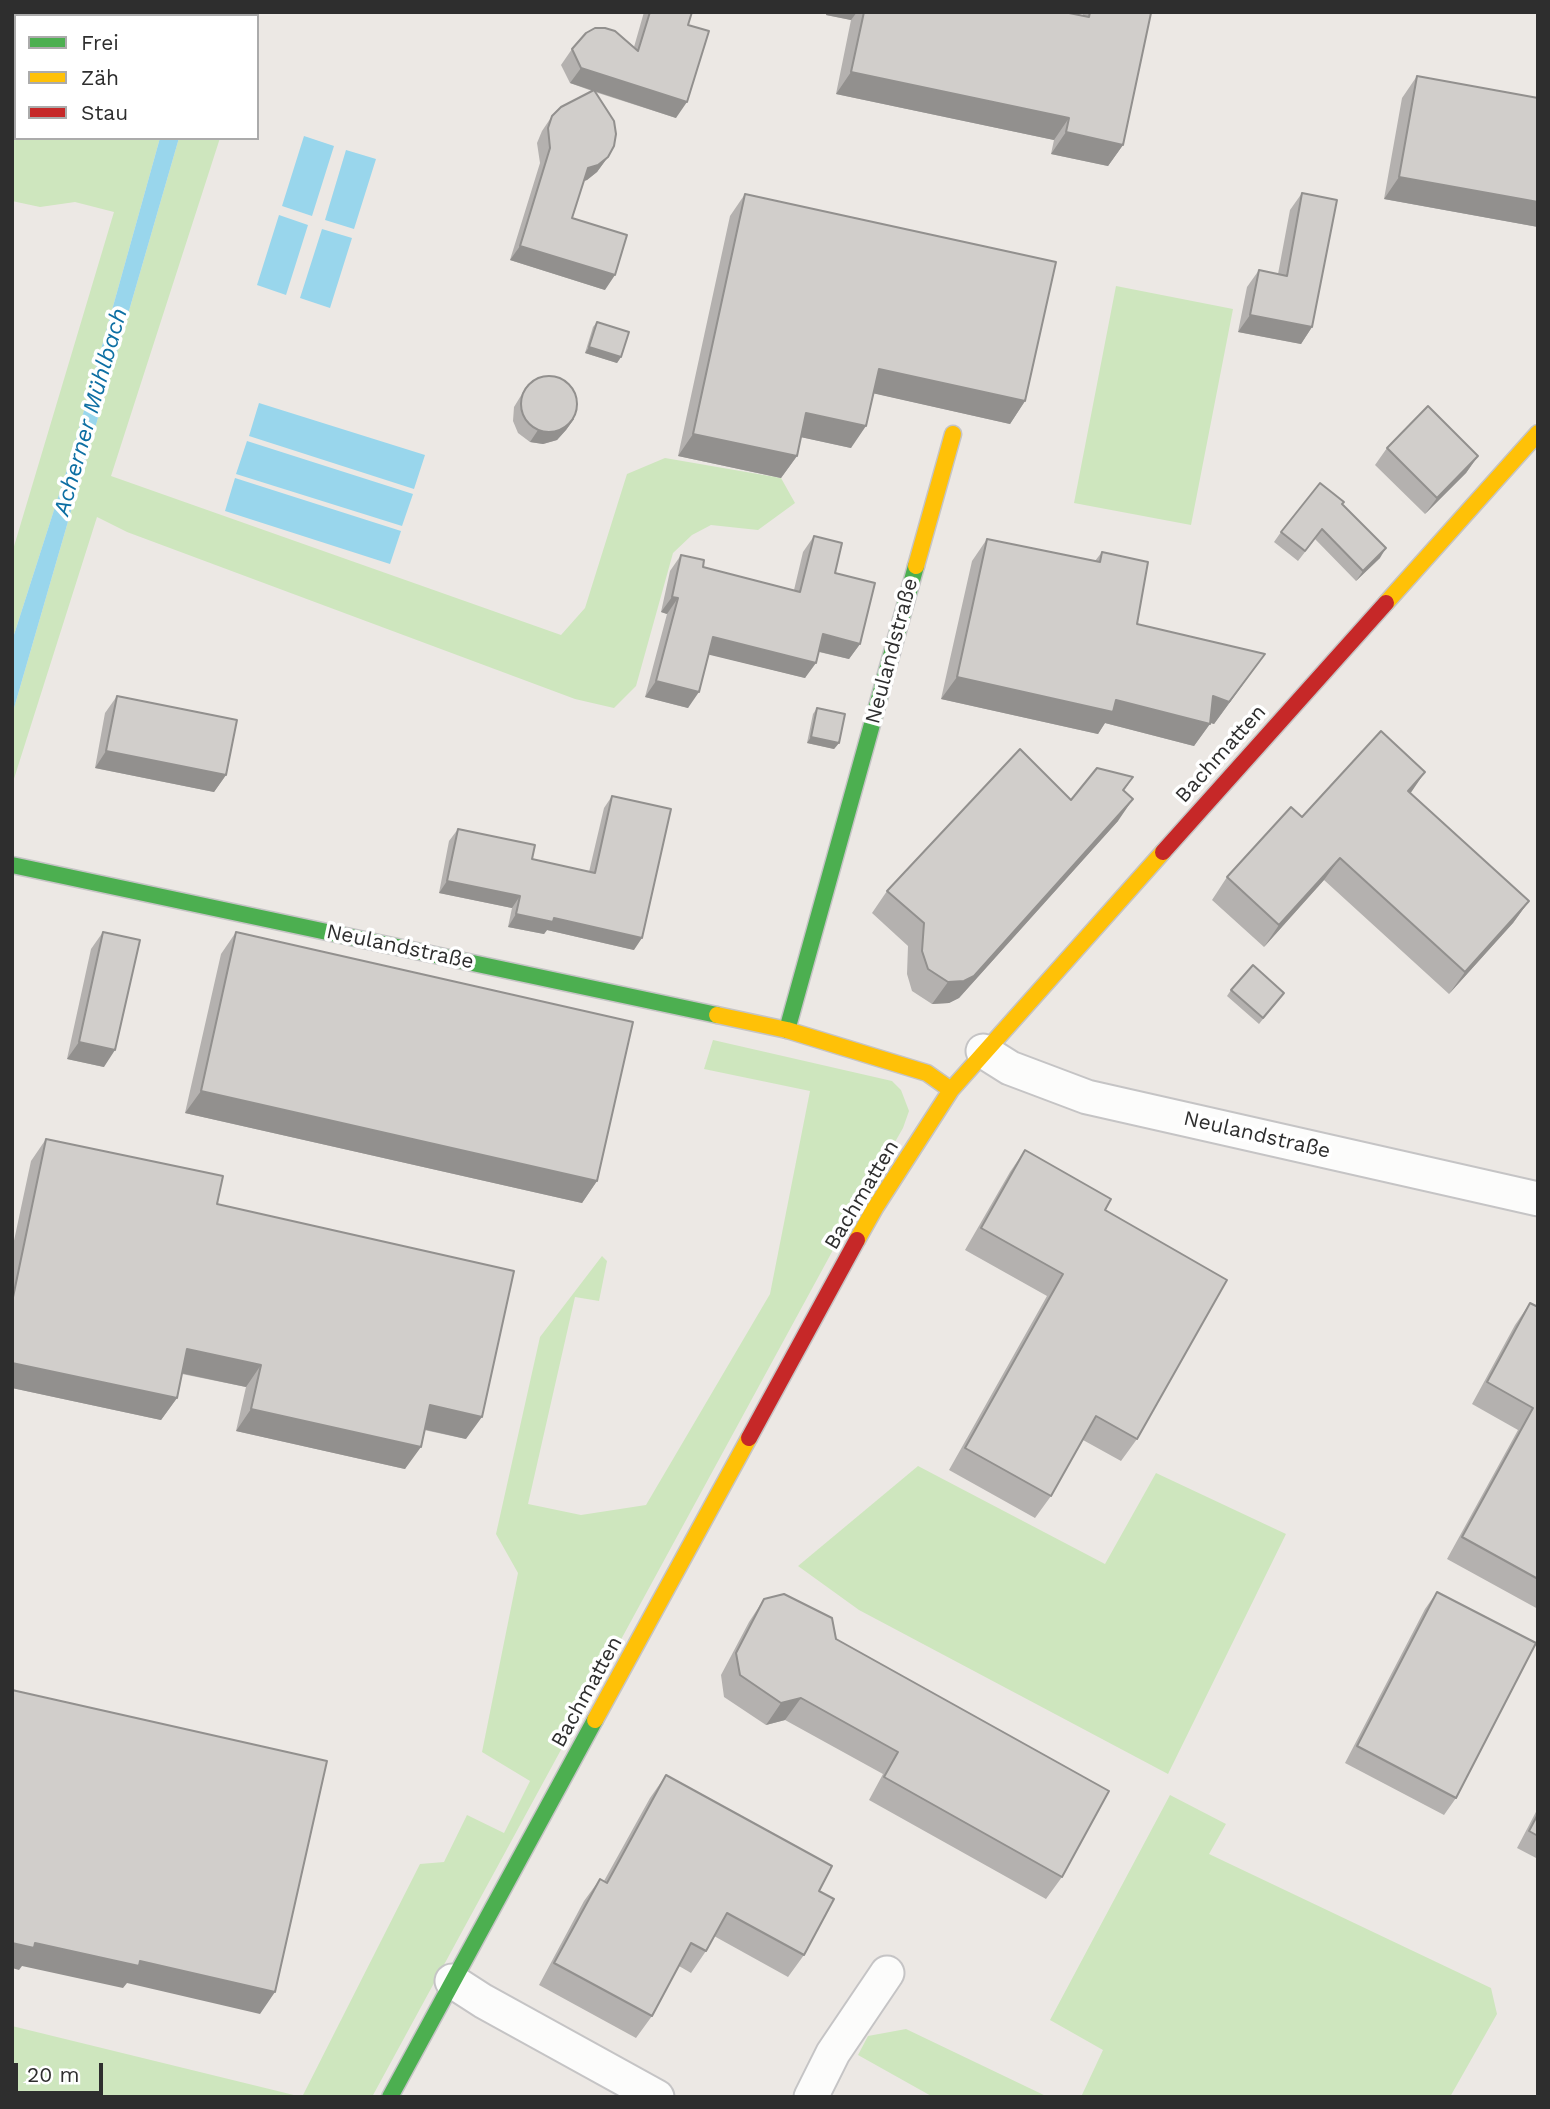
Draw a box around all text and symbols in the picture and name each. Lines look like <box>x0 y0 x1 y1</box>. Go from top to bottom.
legend <box>14 14 259 140</box>
text: Frei <box>81 30 119 55</box>
text: Zäh <box>81 65 119 90</box>
text: Stau <box>81 100 128 125</box>
water label: Acherner Mühlbach <box>48 305 134 519</box>
street label: Neulandstraße <box>860 575 924 727</box>
street label: Bachmatten <box>1170 700 1272 808</box>
street label: Neulandstraße <box>324 919 476 975</box>
street label: Neulandstraße <box>1181 1106 1333 1164</box>
street label: Bachmatten <box>819 1136 905 1254</box>
street label: Bachmatten <box>546 1632 628 1752</box>
scale bar <box>18 2050 107 2094</box>
text: 20 m <box>27 2062 79 2087</box>

